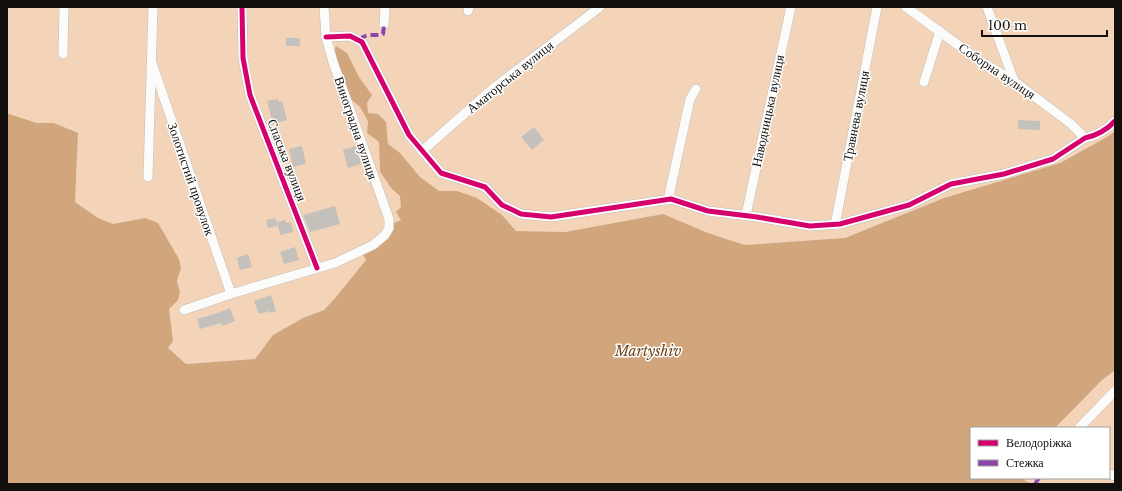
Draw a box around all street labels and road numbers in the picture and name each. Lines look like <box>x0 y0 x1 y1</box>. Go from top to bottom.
street label: Аматорська вулиця <box>463 37 557 117</box>
street label: Соборна вулиця <box>955 39 1039 103</box>
street label: Наводницька вулиця <box>748 53 788 169</box>
street label: Травнева вулиця <box>839 69 873 163</box>
street label: Виноградна вулиця <box>330 74 382 182</box>
street label: Спаська вулиця <box>264 116 310 204</box>
street label: Золотистий провулок <box>164 120 219 238</box>

